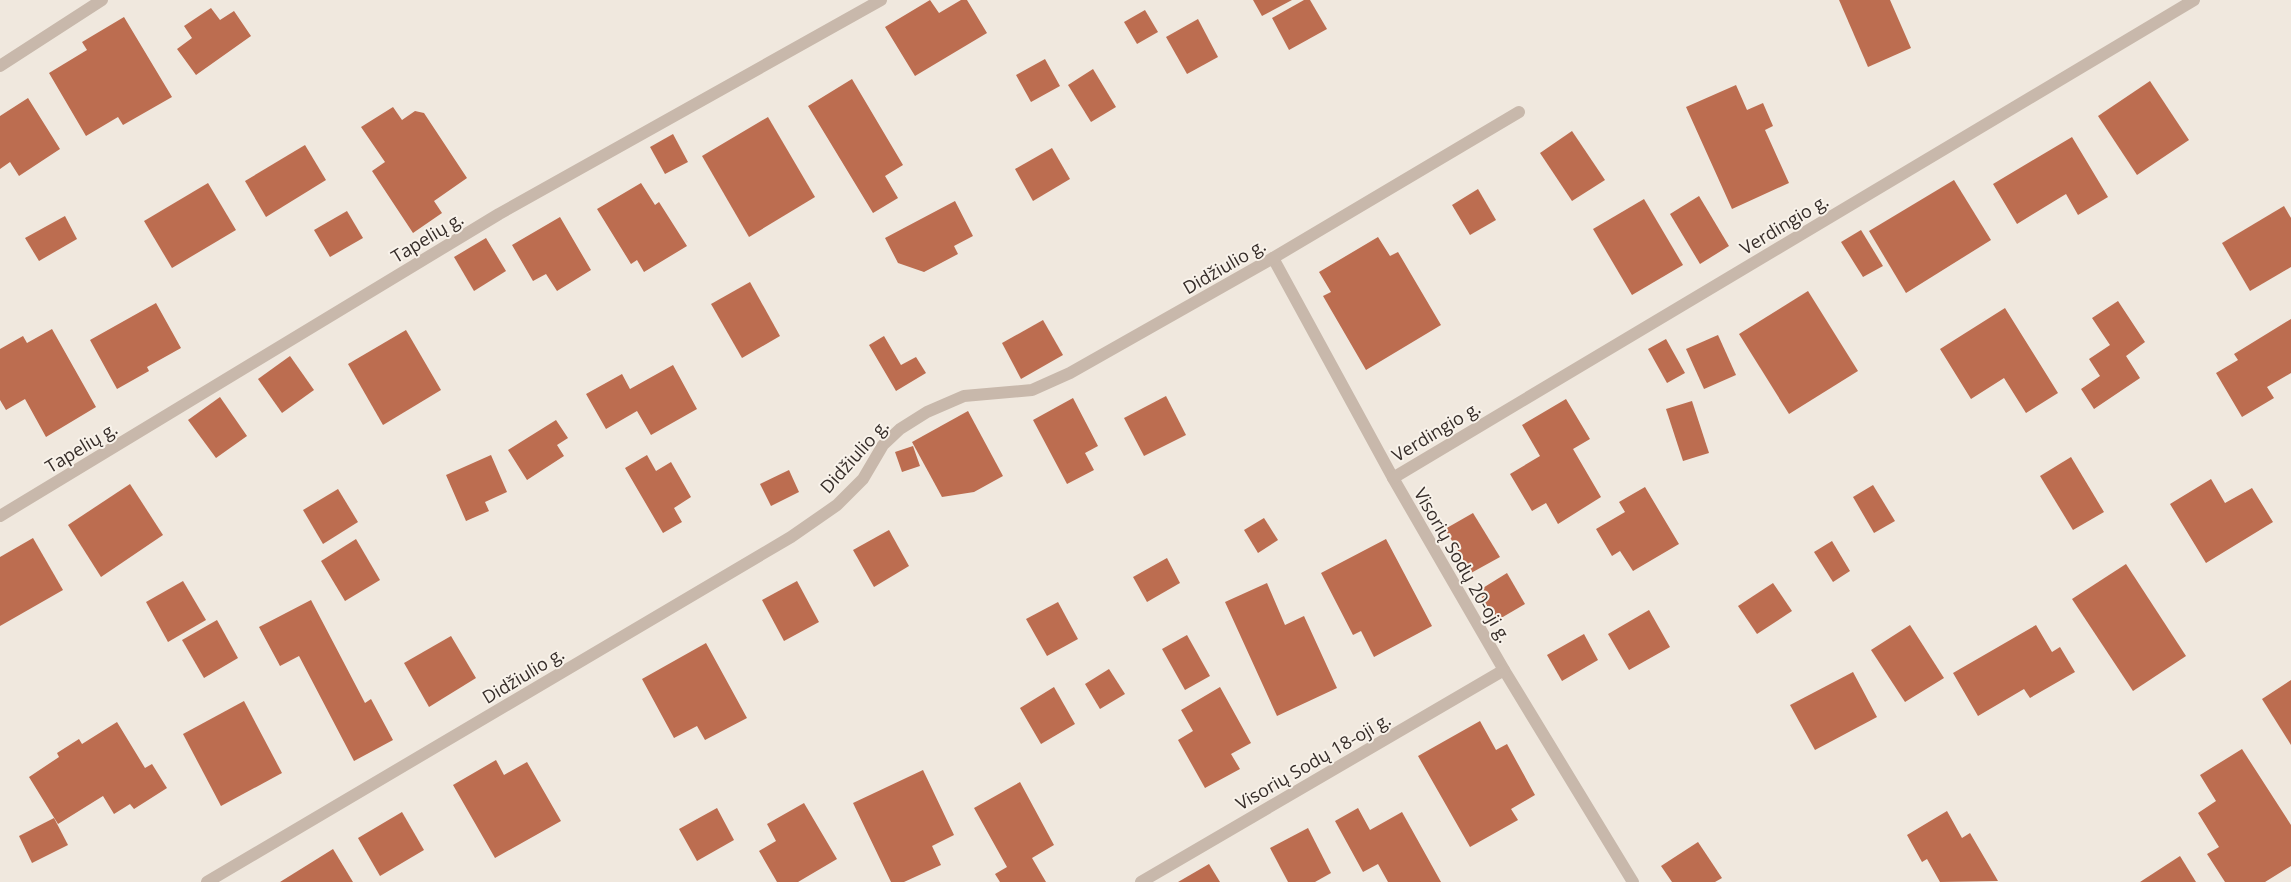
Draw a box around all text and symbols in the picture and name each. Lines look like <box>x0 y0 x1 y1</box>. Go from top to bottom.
street label: Verdingio g. <box>1735 188 1833 260</box>
street label: Tapelių g. <box>386 206 468 268</box>
street label: Didžiulio g. <box>1178 233 1270 299</box>
street label: Verdingio g. <box>1387 395 1485 467</box>
street label: Didžiulio g. <box>814 414 894 498</box>
street label: Tapelių g. <box>40 416 122 478</box>
street label: Visorių Sodų 20-oji g. <box>1409 483 1517 647</box>
street label: Didžiulio g. <box>478 641 568 709</box>
street label: Visorių Sodų 18-oji g. <box>1231 707 1395 815</box>

